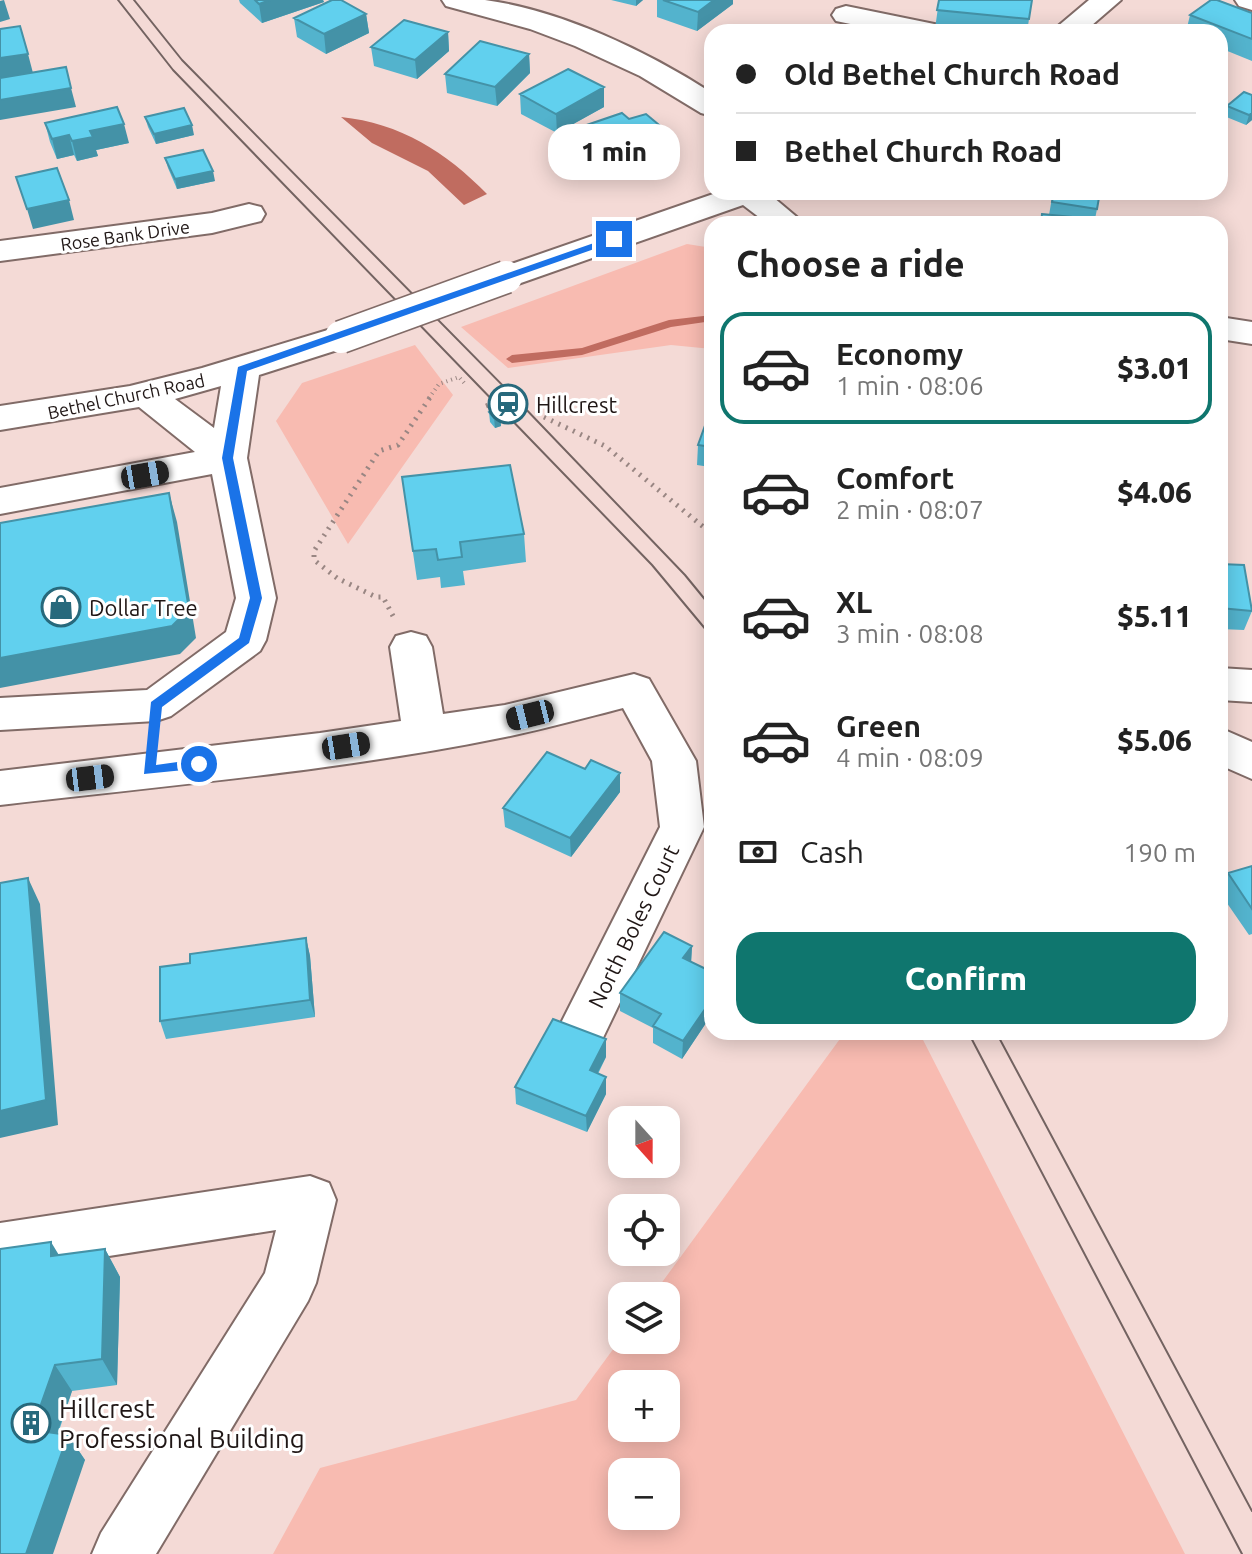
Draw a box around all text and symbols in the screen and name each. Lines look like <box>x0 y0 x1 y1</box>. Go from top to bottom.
text: Old Bethel Church Road <box>784 57 1120 91</box>
callout: 1 min <box>548 123 680 179</box>
text: Bethel Church Road <box>784 134 1062 168</box>
text: 1 min <box>581 137 647 166</box>
street label: Rose Bank Drive <box>59 216 191 254</box>
route end <box>596 221 632 257</box>
text: Choose a ride <box>736 243 965 284</box>
icon: car <box>740 332 812 404</box>
text: Economy <box>836 337 963 371</box>
text: $3.01 <box>1117 351 1192 385</box>
street label: Bethel Church Road <box>46 370 206 422</box>
text: 1 min · 08:06 <box>836 371 984 400</box>
station icon: Hillcrest <box>487 383 529 425</box>
place label: Hillcrest <box>536 392 617 417</box>
icon: car <box>740 456 812 528</box>
car <box>119 459 171 491</box>
text: Comfort <box>836 461 954 495</box>
text: $4.06 <box>1117 475 1192 509</box>
text: 2 min · 08:07 <box>836 495 984 524</box>
icon: car <box>740 580 812 652</box>
text: XL <box>836 585 872 619</box>
shop icon: Dollar Tree <box>40 586 82 628</box>
place label: Dollar Tree <box>89 595 198 620</box>
text: $5.11 <box>1117 599 1192 633</box>
text: 3 min · 08:08 <box>836 619 984 648</box>
car <box>504 698 556 732</box>
icon: car <box>740 704 812 776</box>
text: Green <box>836 709 921 743</box>
text: $5.06 <box>1117 723 1192 757</box>
car <box>320 730 372 762</box>
text: 4 min · 08:09 <box>836 743 984 772</box>
route start <box>181 746 217 782</box>
car <box>65 763 115 793</box>
icon: cash <box>736 830 780 874</box>
text: Cash <box>800 835 864 869</box>
text: 190 m <box>1124 838 1196 867</box>
street label: North Boles Court <box>583 840 683 1012</box>
button: Confirm <box>736 932 1196 1024</box>
north arrow <box>608 1106 680 1178</box>
map controls <box>608 1106 680 1530</box>
button: locate <box>608 1194 680 1266</box>
button: layers <box>608 1282 680 1354</box>
button: + <box>608 1370 680 1442</box>
place label: Hillcrest Professional Building <box>59 1394 305 1453</box>
building icon: Hillcrest Professional Building <box>10 1402 52 1444</box>
button: − <box>608 1458 680 1530</box>

